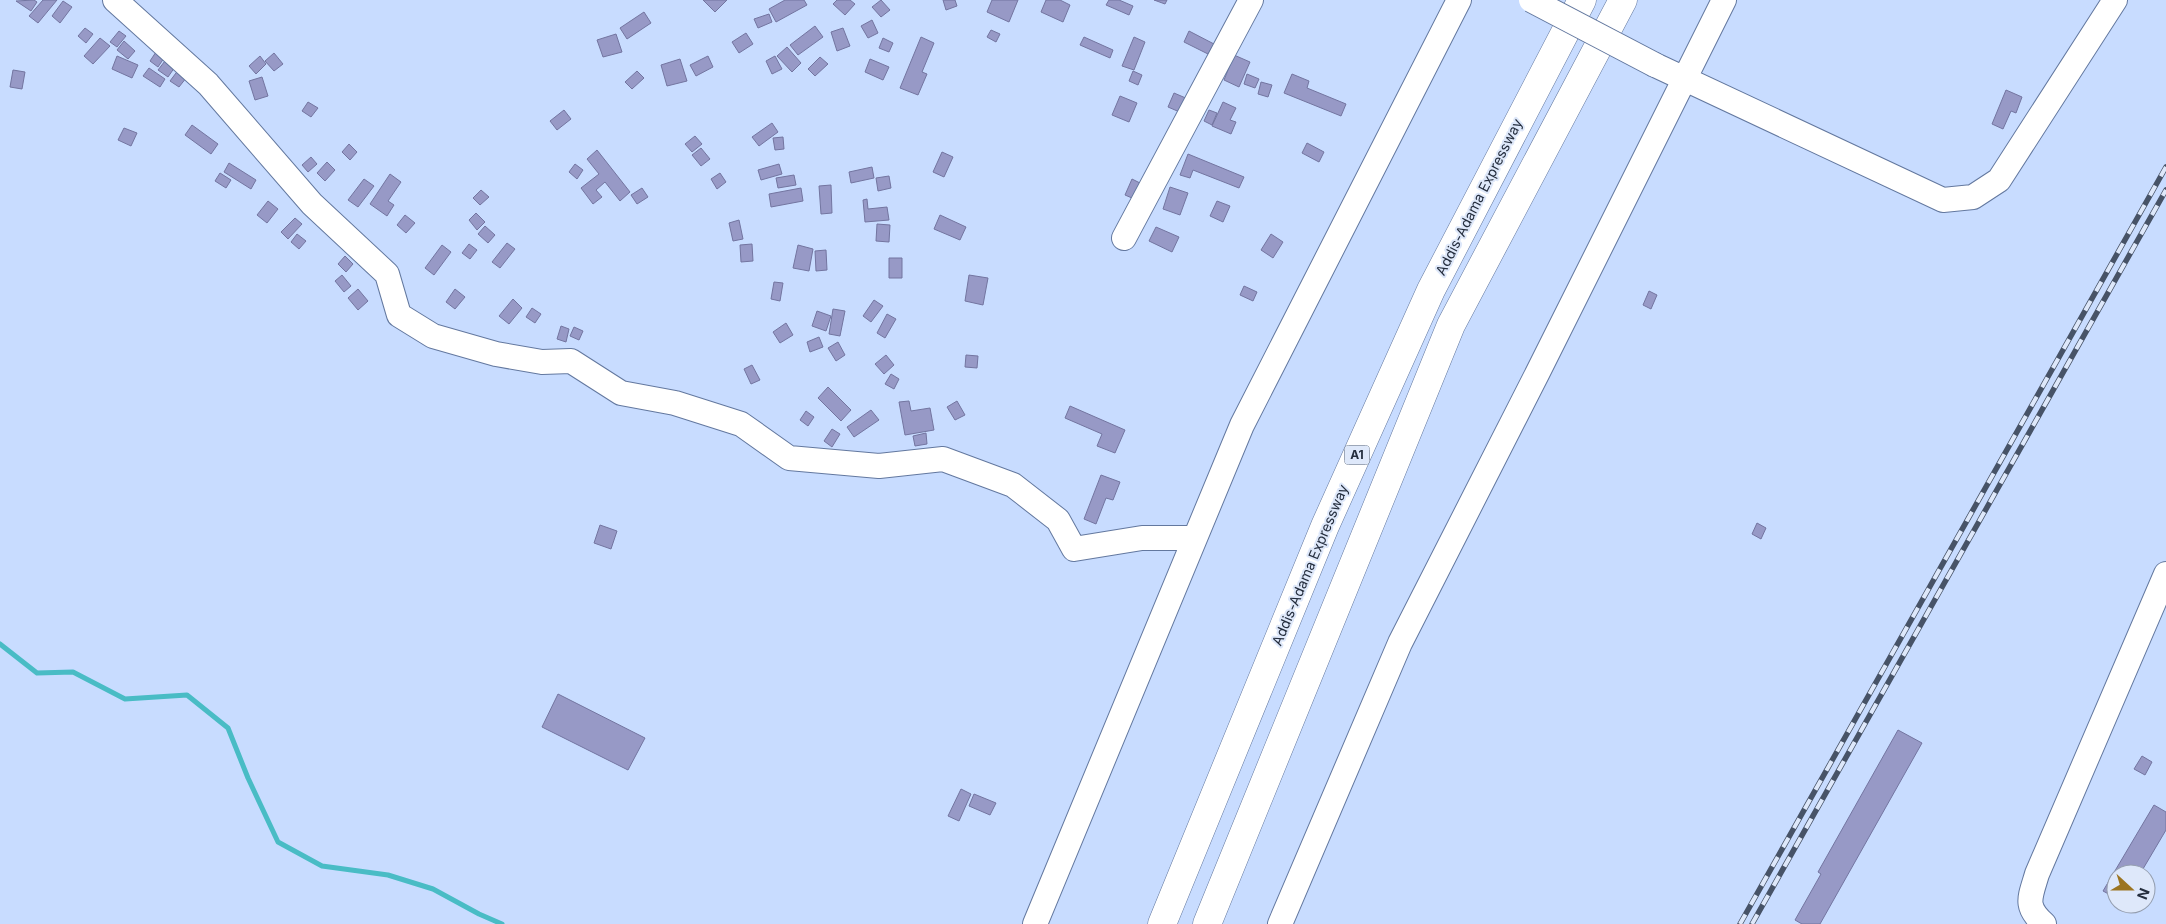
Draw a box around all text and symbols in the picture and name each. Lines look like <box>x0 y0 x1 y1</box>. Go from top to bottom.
street label: Addis-Adama Expressway <box>1432 116 1526 278</box>
road number: A1 <box>1344 446 1370 464</box>
street label: Addis-Adama Expressway <box>1268 482 1351 648</box>
north arrow <box>2106 864 2156 914</box>
text: N <box>2134 886 2153 902</box>

